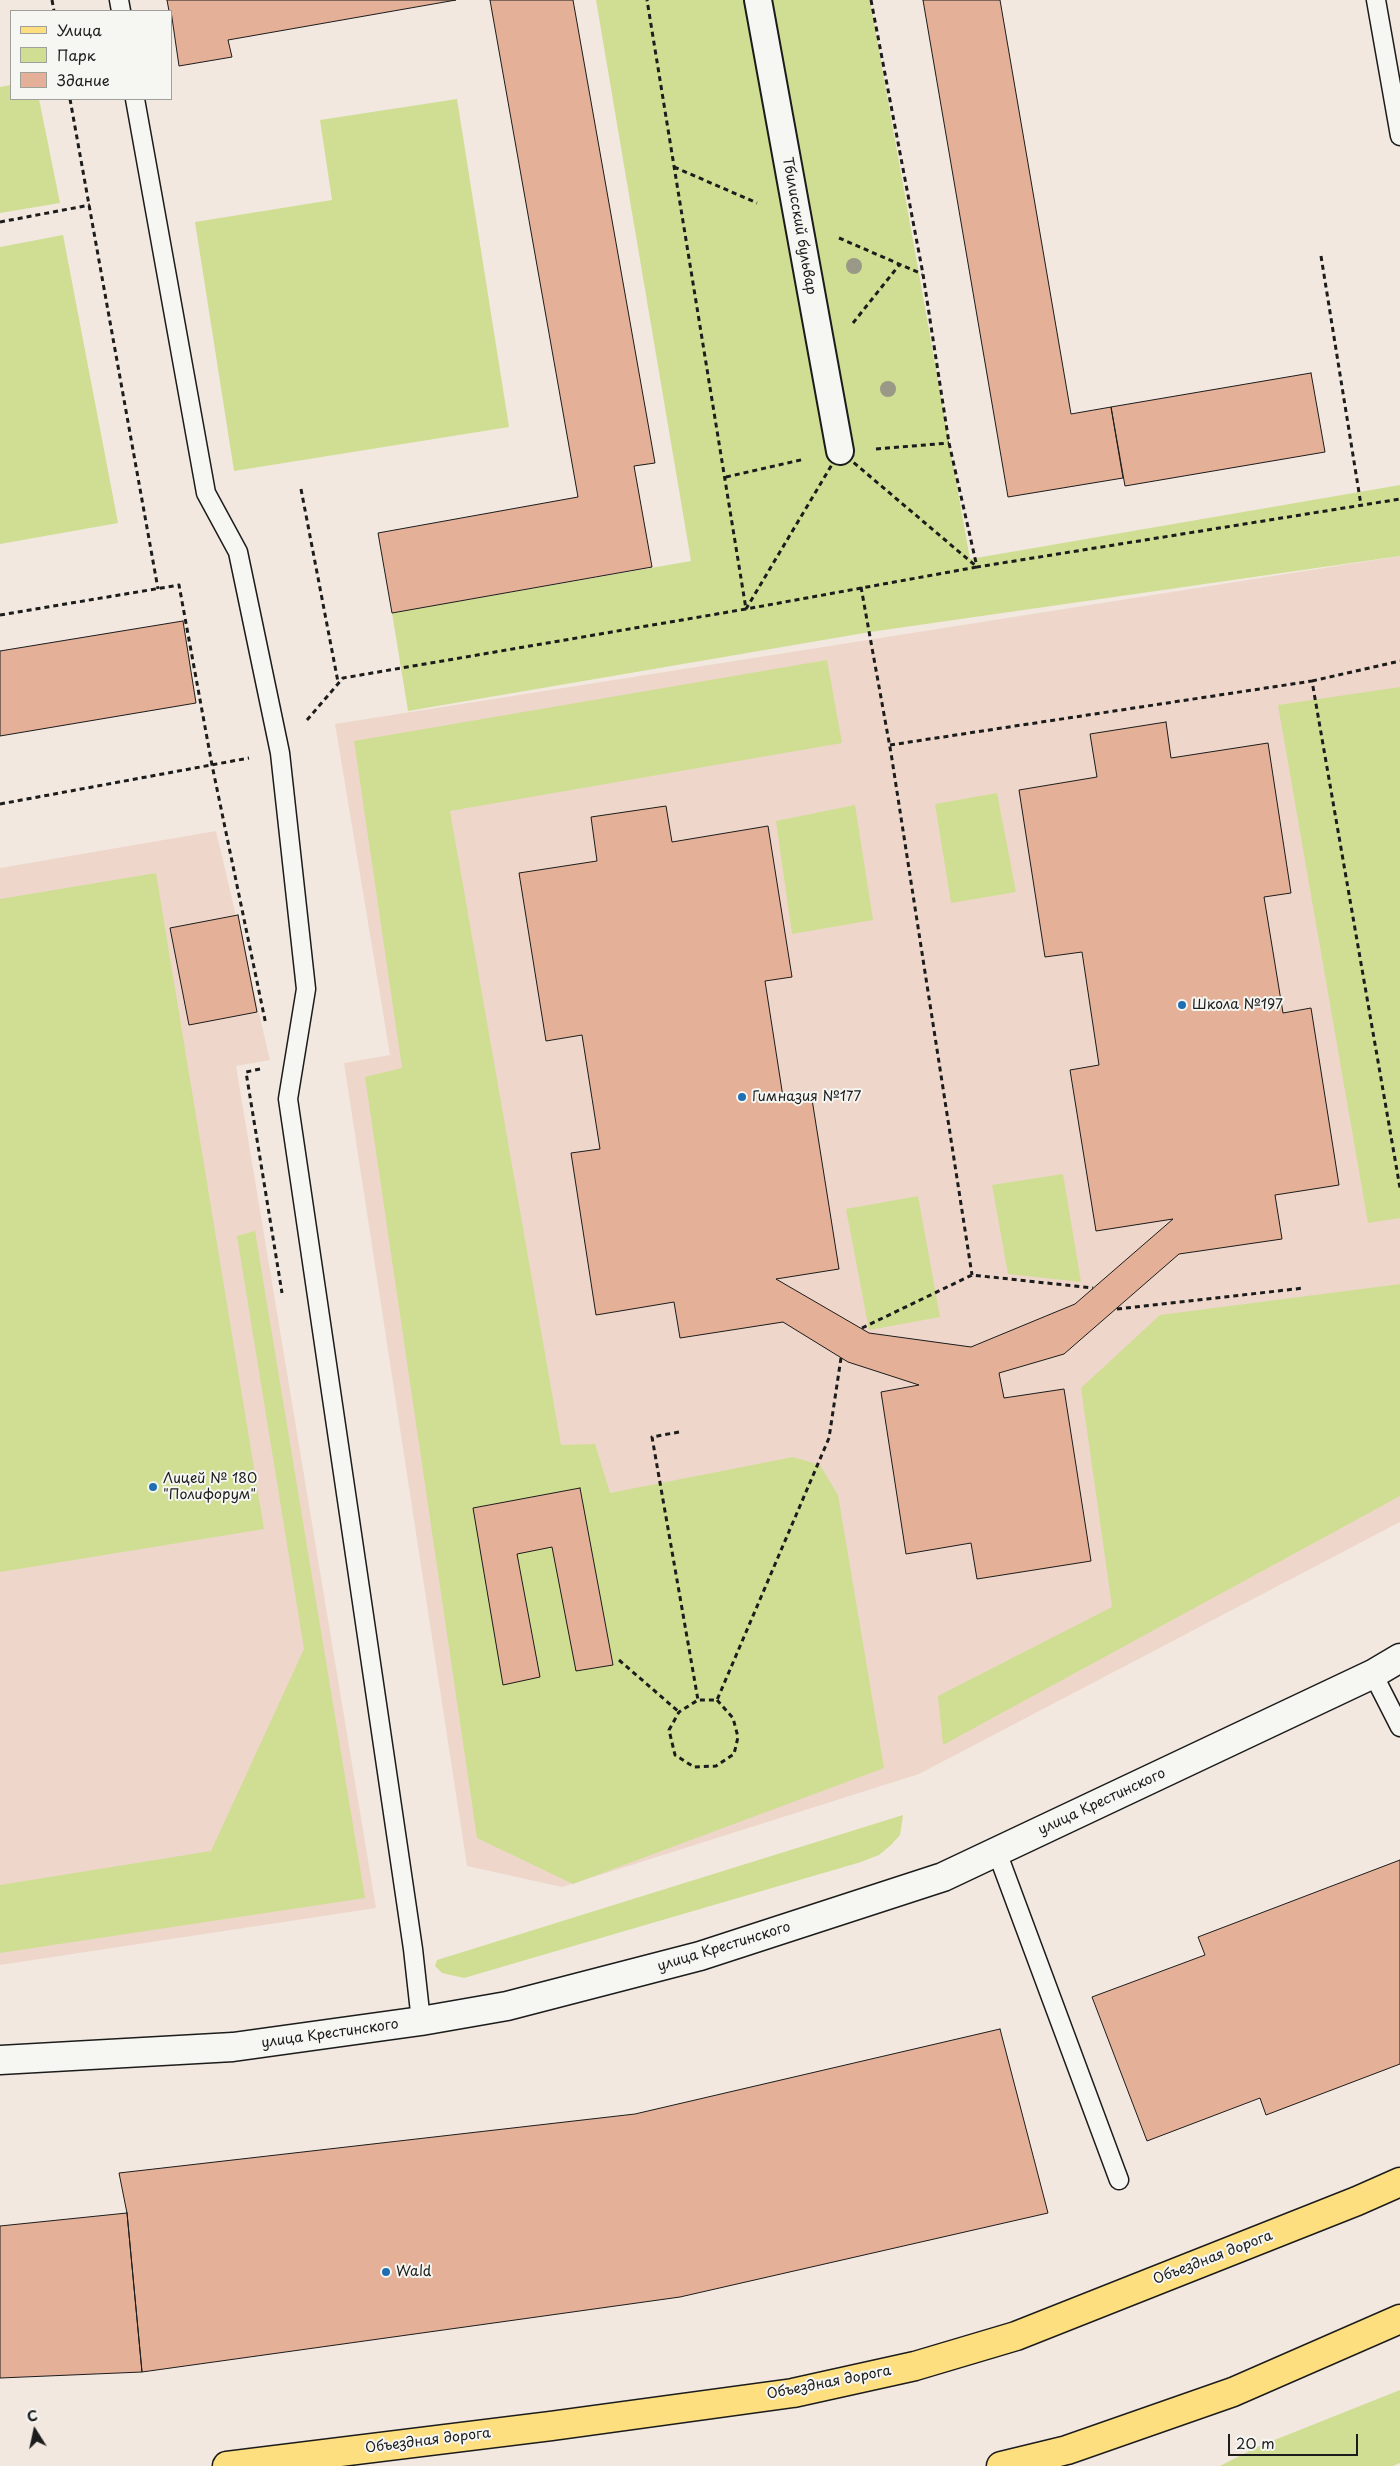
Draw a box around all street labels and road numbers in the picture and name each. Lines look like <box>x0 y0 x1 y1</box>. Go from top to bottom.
street label: Тбилисский бульвар <box>779 156 819 296</box>
street label: улица Крестинского <box>1036 1765 1168 1839</box>
street label: улица Крестинского <box>655 1919 793 1975</box>
street label: улица Крестинского <box>260 2016 400 2052</box>
street label: Объездная дорога <box>1151 2228 1275 2288</box>
street label: Объездная дорога <box>765 2363 893 2403</box>
street label: Объездная дорога <box>364 2425 492 2457</box>

